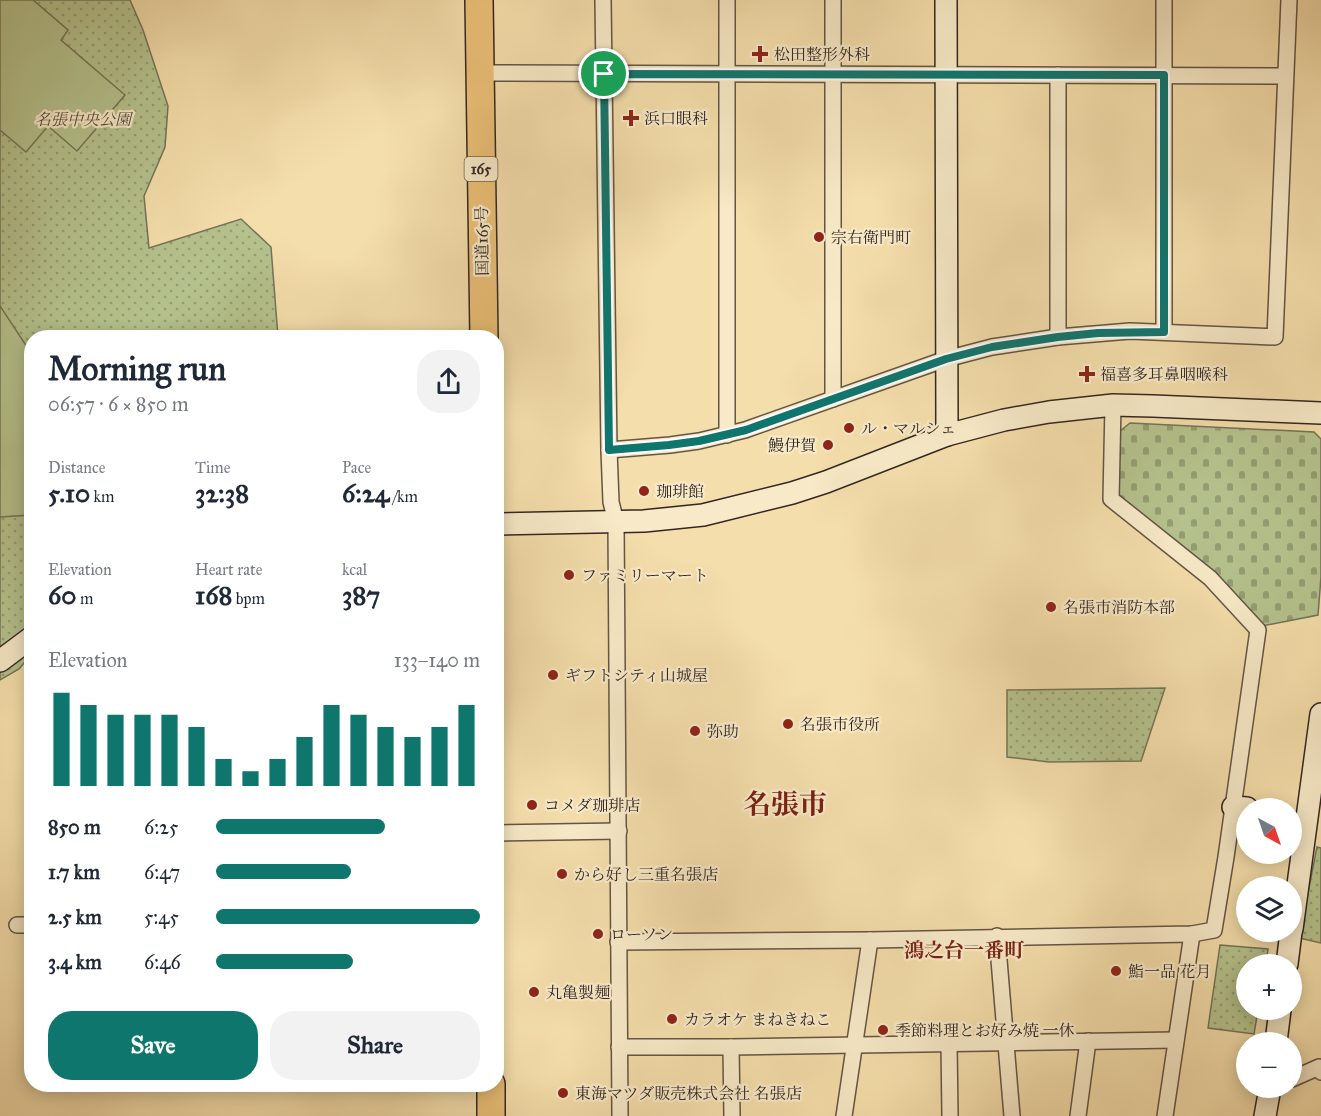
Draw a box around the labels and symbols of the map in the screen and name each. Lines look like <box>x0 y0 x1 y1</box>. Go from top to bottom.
marker: 松田整形外科 <box>751 45 769 63</box>
place label: 松田整形外科 <box>774 45 870 64</box>
pin <box>578 48 629 99</box>
marker: 浜口眼科 <box>622 109 640 127</box>
place label: 浜口眼科 <box>644 109 708 128</box>
park label: 名張中央公園 <box>35 110 134 129</box>
road number: 165 <box>464 157 498 181</box>
street label: 国道165号 <box>472 206 492 276</box>
place label: 宗右衛門町 <box>831 228 911 247</box>
marker: 宗右衛門町 <box>812 230 826 244</box>
marker: 福喜多耳鼻咽喉科 <box>1078 365 1096 383</box>
place label: 福喜多耳鼻咽喉科 <box>1100 365 1228 384</box>
place label: ル・マルシェ <box>861 419 956 438</box>
marker: ル・マルシェ <box>842 421 856 435</box>
place label: 鰻伊賀 <box>768 436 816 455</box>
marker: 鰻伊賀 <box>821 438 835 452</box>
place label: 珈琲館 <box>656 482 704 501</box>
marker: 珈琲館 <box>637 484 651 498</box>
place label: ファミリーマート <box>581 566 709 585</box>
marker: ファミリーマート <box>562 568 576 582</box>
place label: 名張市消防本部 <box>1063 598 1175 617</box>
marker: 名張市消防本部 <box>1044 600 1058 614</box>
place label: ギフトシティ山城屋 <box>565 666 708 685</box>
marker: ギフトシティ山城屋 <box>546 668 560 682</box>
place label: 名張市役所 <box>800 715 880 734</box>
marker: 名張市役所 <box>781 717 795 731</box>
place label: 弥助 <box>707 722 739 741</box>
marker: 弥助 <box>688 724 702 738</box>
district label: 名張市 <box>743 787 827 822</box>
place label: コメダ珈琲店 <box>544 796 640 815</box>
marker: コメダ珈琲店 <box>525 798 539 812</box>
north arrow <box>1236 798 1302 864</box>
place label: から好し三重名張店 <box>574 865 718 884</box>
marker: から好し三重名張店 <box>555 867 569 881</box>
place label: ローソン <box>610 925 673 944</box>
marker: ローソン <box>591 927 605 941</box>
district label: 鴻之台一番町 <box>904 938 1025 962</box>
place label: 鮨一品 花月 <box>1128 962 1211 981</box>
marker: 鮨一品 花月 <box>1109 964 1123 978</box>
place label: 丸亀製麺 <box>546 983 610 1002</box>
marker: 丸亀製麺 <box>527 985 541 999</box>
place label: カラオケ まねきねこ <box>684 1010 831 1029</box>
marker: カラオケ まねきねこ <box>665 1012 679 1026</box>
place label: 季節料理とお好み焼 一休 <box>895 1021 1074 1040</box>
marker: 季節料理とお好み焼 一休 <box>876 1023 890 1037</box>
place label: 東海マツダ販売株式会社 名張店 <box>575 1084 802 1103</box>
marker: 東海マツダ販売株式会社 名張店 <box>556 1086 570 1100</box>

